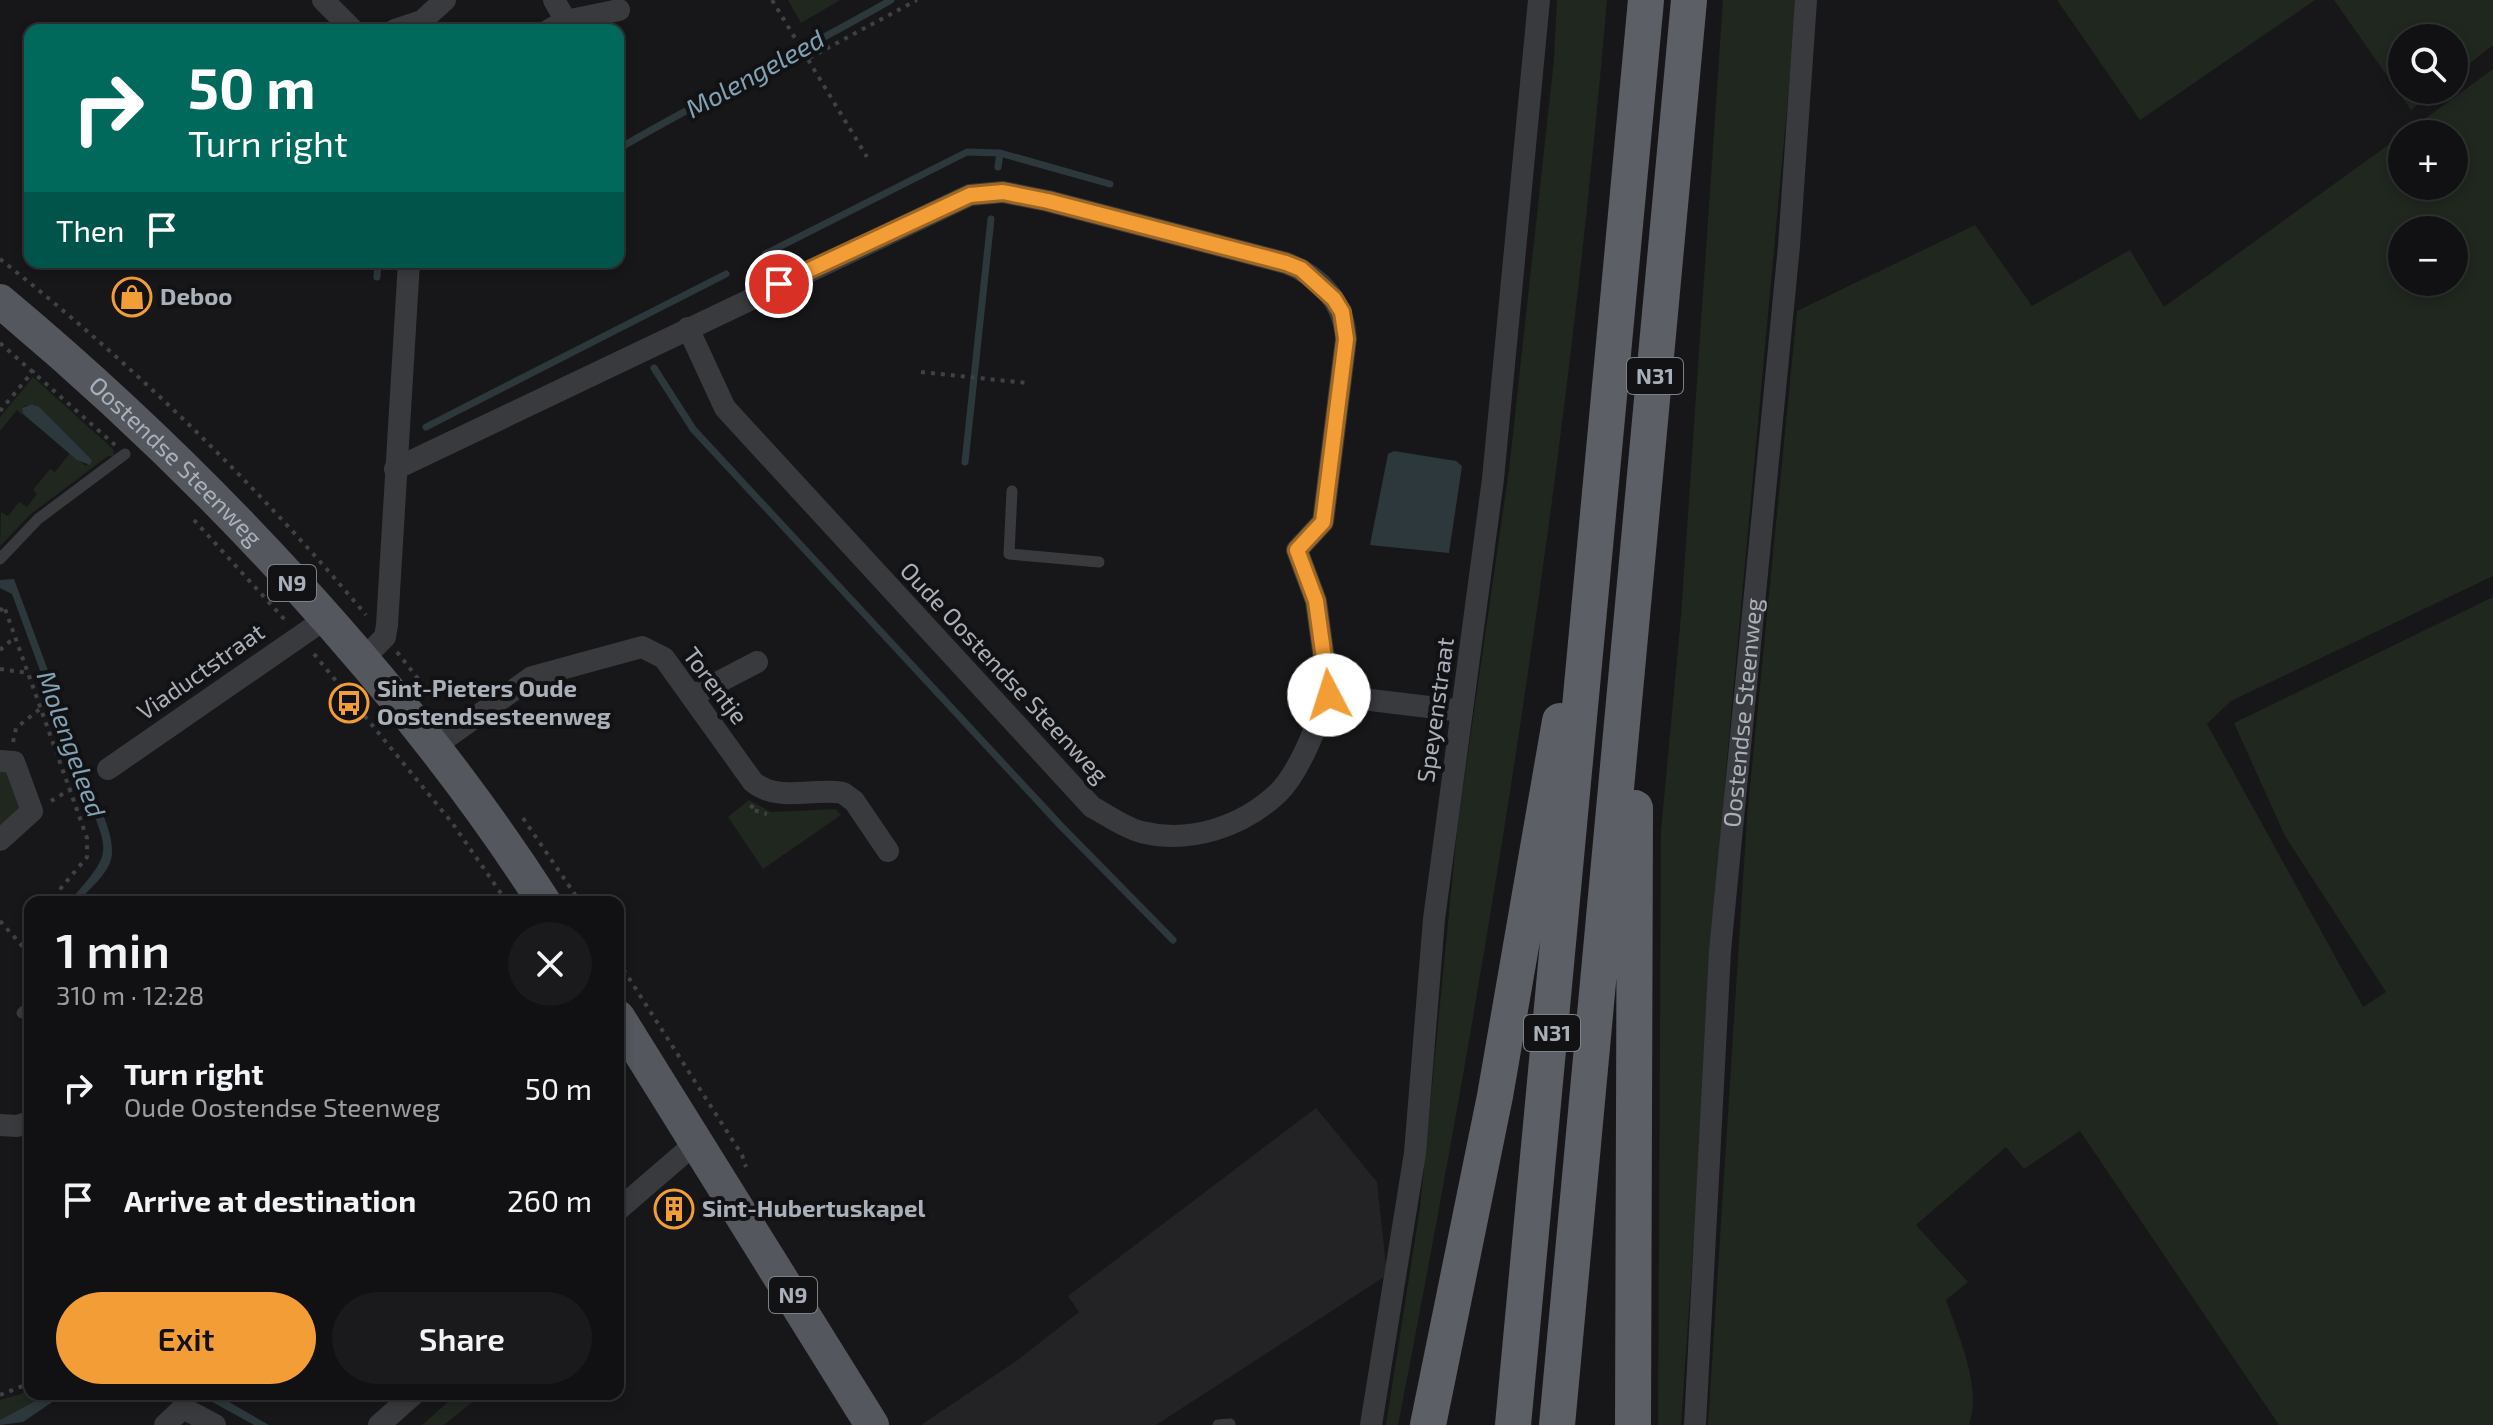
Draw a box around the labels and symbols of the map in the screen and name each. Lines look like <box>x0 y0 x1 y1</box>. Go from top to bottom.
water label: Molengeleed <box>680 22 829 123</box>
pin <box>745 250 813 318</box>
shop icon: Deboo <box>111 276 153 318</box>
place label: Deboo <box>160 281 233 310</box>
road number: N31 <box>1627 358 1683 394</box>
street label: Oostendse Steenweg <box>84 370 269 552</box>
street label: Oude Oostendse Steenweg <box>895 555 1115 789</box>
road number: N9 <box>268 565 316 601</box>
street label: Oostendse Steenweg <box>1716 597 1767 829</box>
street label: Viaductstraat <box>131 616 269 725</box>
street label: Speyenstraat <box>1410 635 1459 784</box>
street label: Torentje <box>678 641 755 729</box>
position arrow <box>1287 653 1371 737</box>
water label: Molengeleed <box>32 666 113 821</box>
place label: Sint-Pieters Oude Oostendsesteenweg <box>377 673 611 730</box>
bus stop icon: Sint-Pieters Oude Oostendsesteenweg <box>328 682 370 724</box>
road number: N31 <box>1524 1015 1580 1051</box>
building icon: Sint-Hubertuskapel <box>653 1188 695 1230</box>
place label: Sint-Hubertuskapel <box>702 1193 926 1222</box>
road number: N9 <box>769 1277 817 1313</box>

